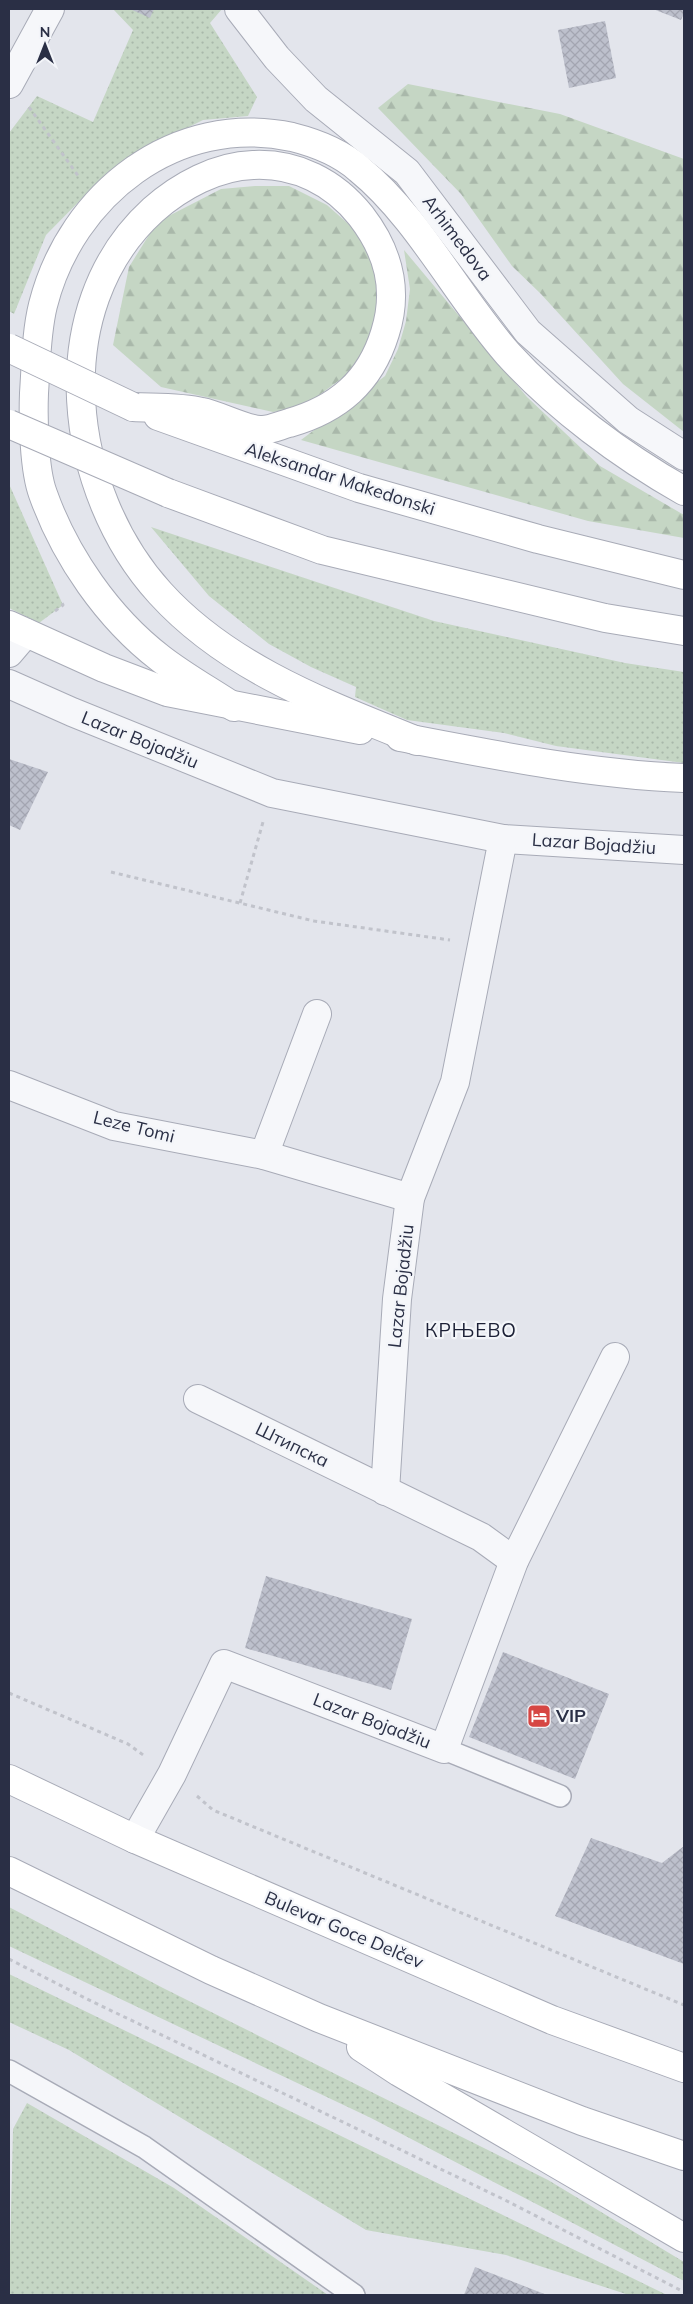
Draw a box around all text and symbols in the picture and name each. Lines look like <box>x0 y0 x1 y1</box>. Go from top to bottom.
north arrow <box>20 20 70 70</box>
text: N <box>40 23 50 41</box>
street label: Arhimedova <box>418 190 497 285</box>
street label: Aleksandar Makedonski <box>242 437 438 520</box>
street label: Lazar Bojadžiu <box>78 706 202 773</box>
street label: Lazar Bojadžiu <box>531 828 657 859</box>
street label: Leze Tomi <box>91 1105 177 1148</box>
street label: Lazar Bojadžiu <box>383 1223 418 1349</box>
district label: КРЊЕВО <box>425 1318 517 1342</box>
street label: Штипска <box>252 1417 333 1472</box>
street label: Lazar Bojadžiu <box>310 1688 434 1754</box>
hotel icon: VIP <box>526 1703 552 1729</box>
place label: VIP <box>555 1704 586 1727</box>
street label: Bulevar Goce Delčev <box>261 1886 427 1974</box>

